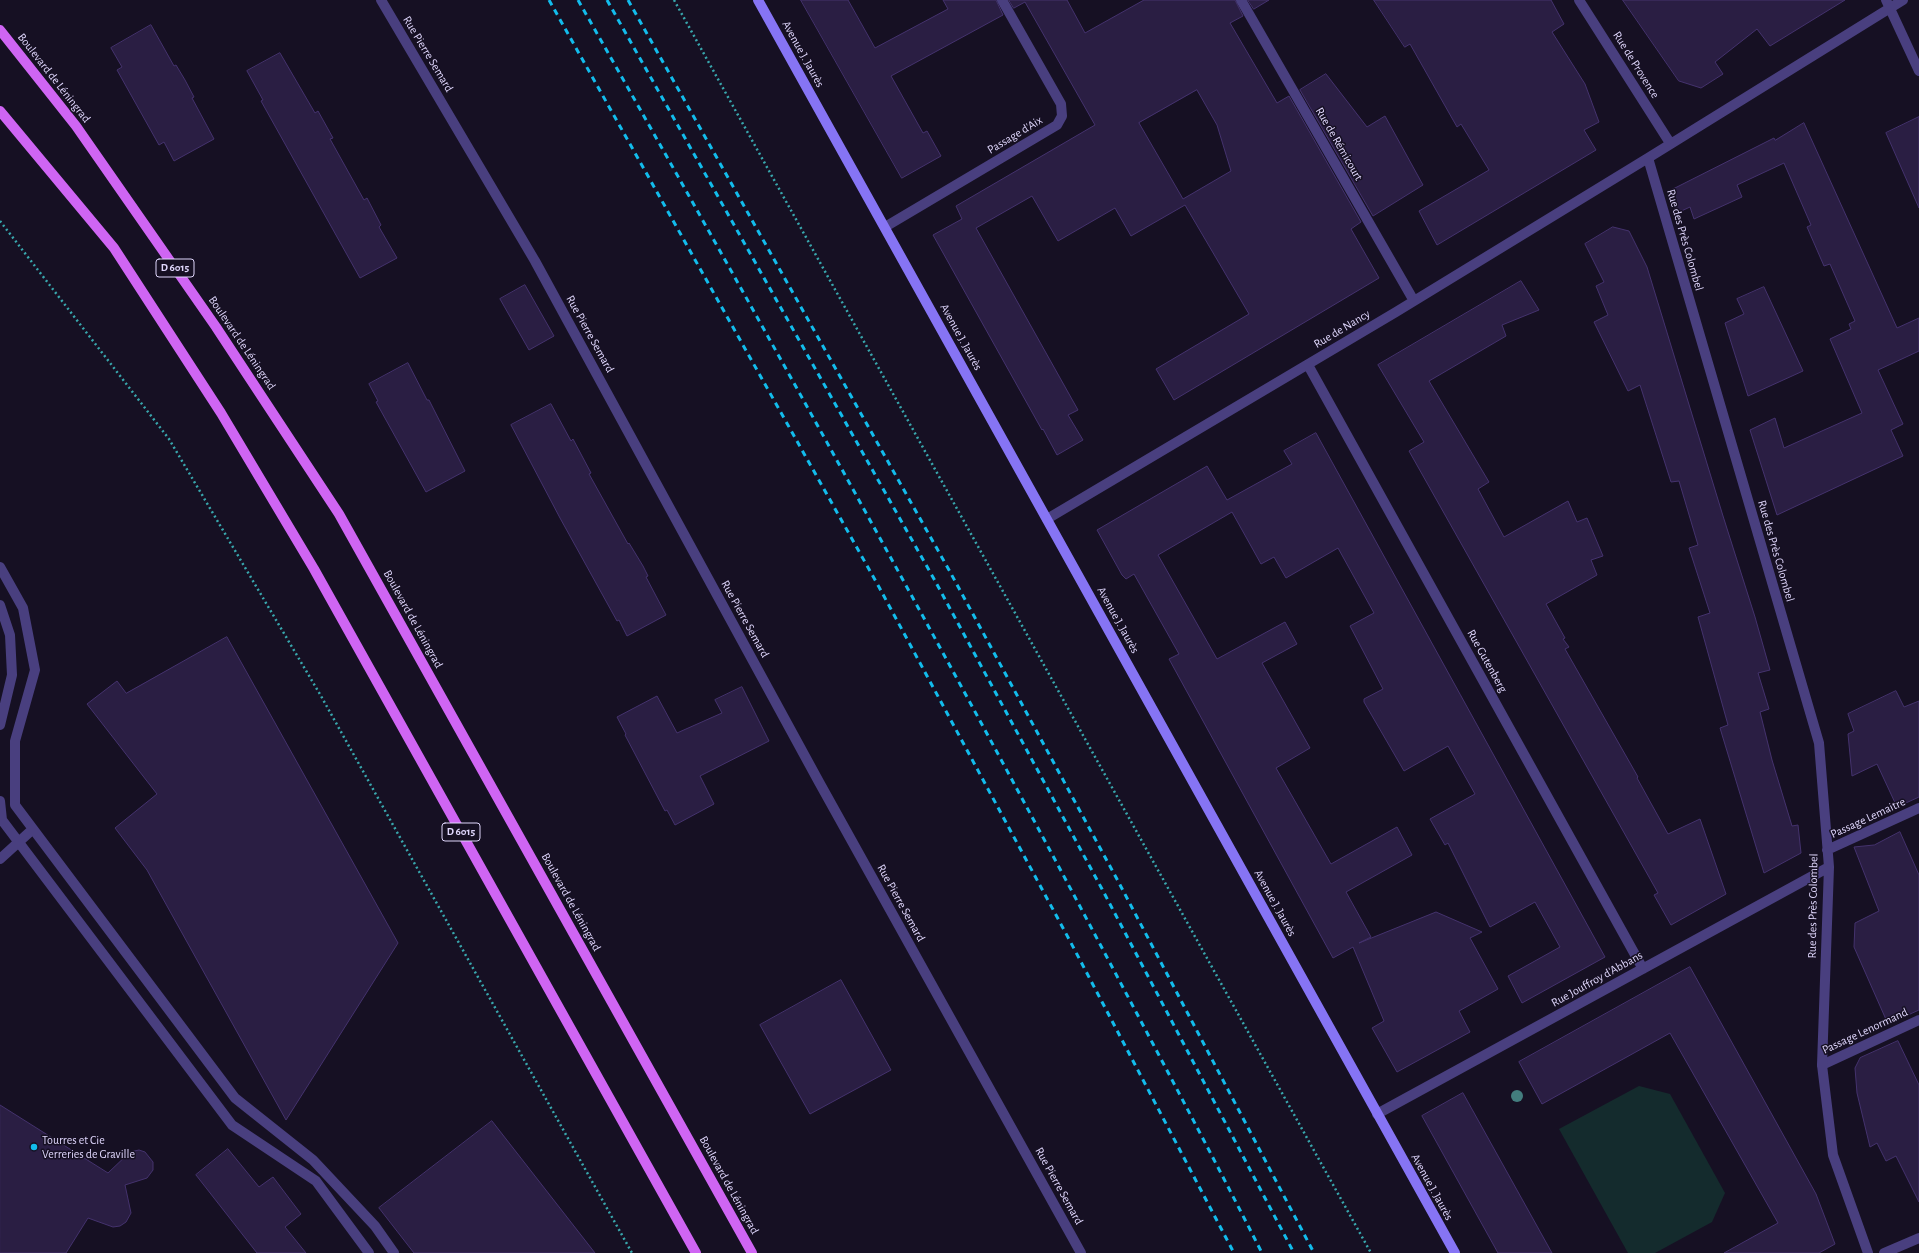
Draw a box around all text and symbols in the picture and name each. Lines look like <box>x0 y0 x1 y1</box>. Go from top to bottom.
street label: Rue Pierre Semard <box>400 13 456 95</box>
street label: Avenue J. Jaurès <box>779 18 827 90</box>
street label: Rue de Provence <box>1610 29 1662 101</box>
street label: Boulevard de Léningrad <box>14 30 94 126</box>
street label: Rue de Rémicourt <box>1312 105 1366 183</box>
street label: Passage d'Aix <box>985 113 1045 157</box>
street label: Rue des Près Colombel <box>1664 188 1706 292</box>
road number: D 6015 <box>156 259 194 277</box>
street label: Boulevard de Léningrad <box>205 293 279 393</box>
street label: Rue Pierre Semard <box>563 293 617 375</box>
street label: Avenue J. Jaurès <box>937 301 985 373</box>
street label: Rue de Nancy <box>1311 307 1373 351</box>
street label: Rue des Près Colombel <box>1755 499 1797 603</box>
street label: Boulevard de Léningrad <box>380 567 446 671</box>
street label: Rue Pierre Semard <box>718 578 772 660</box>
street label: Avenue J. Jaurès <box>1094 584 1142 656</box>
street label: Rue Gutenberg <box>1464 627 1510 695</box>
street label: Passage Lemaitre <box>1828 794 1908 842</box>
road number: D 6015 <box>442 823 480 841</box>
street label: Boulevard de Léningrad <box>538 850 604 954</box>
street label: Rue des Près Colombel <box>1805 853 1821 959</box>
street label: Rue Pierre Semard <box>874 862 928 944</box>
street label: Avenue J. Jaurès <box>1251 867 1299 939</box>
street label: Rue Jouffroy d'Abbans <box>1549 948 1645 1010</box>
street label: Passage Lenormand <box>1820 1005 1910 1057</box>
place label: Tourres et Cie Verreries de Graville <box>42 1133 135 1161</box>
street label: Boulevard de Léningrad <box>696 1133 762 1237</box>
marker: Tourres et Cie Verreries de Graville <box>29 1142 39 1152</box>
street label: Rue Pierre Semard <box>1032 1145 1086 1227</box>
street label: Avenue J. Jaurès <box>1408 1151 1456 1223</box>

